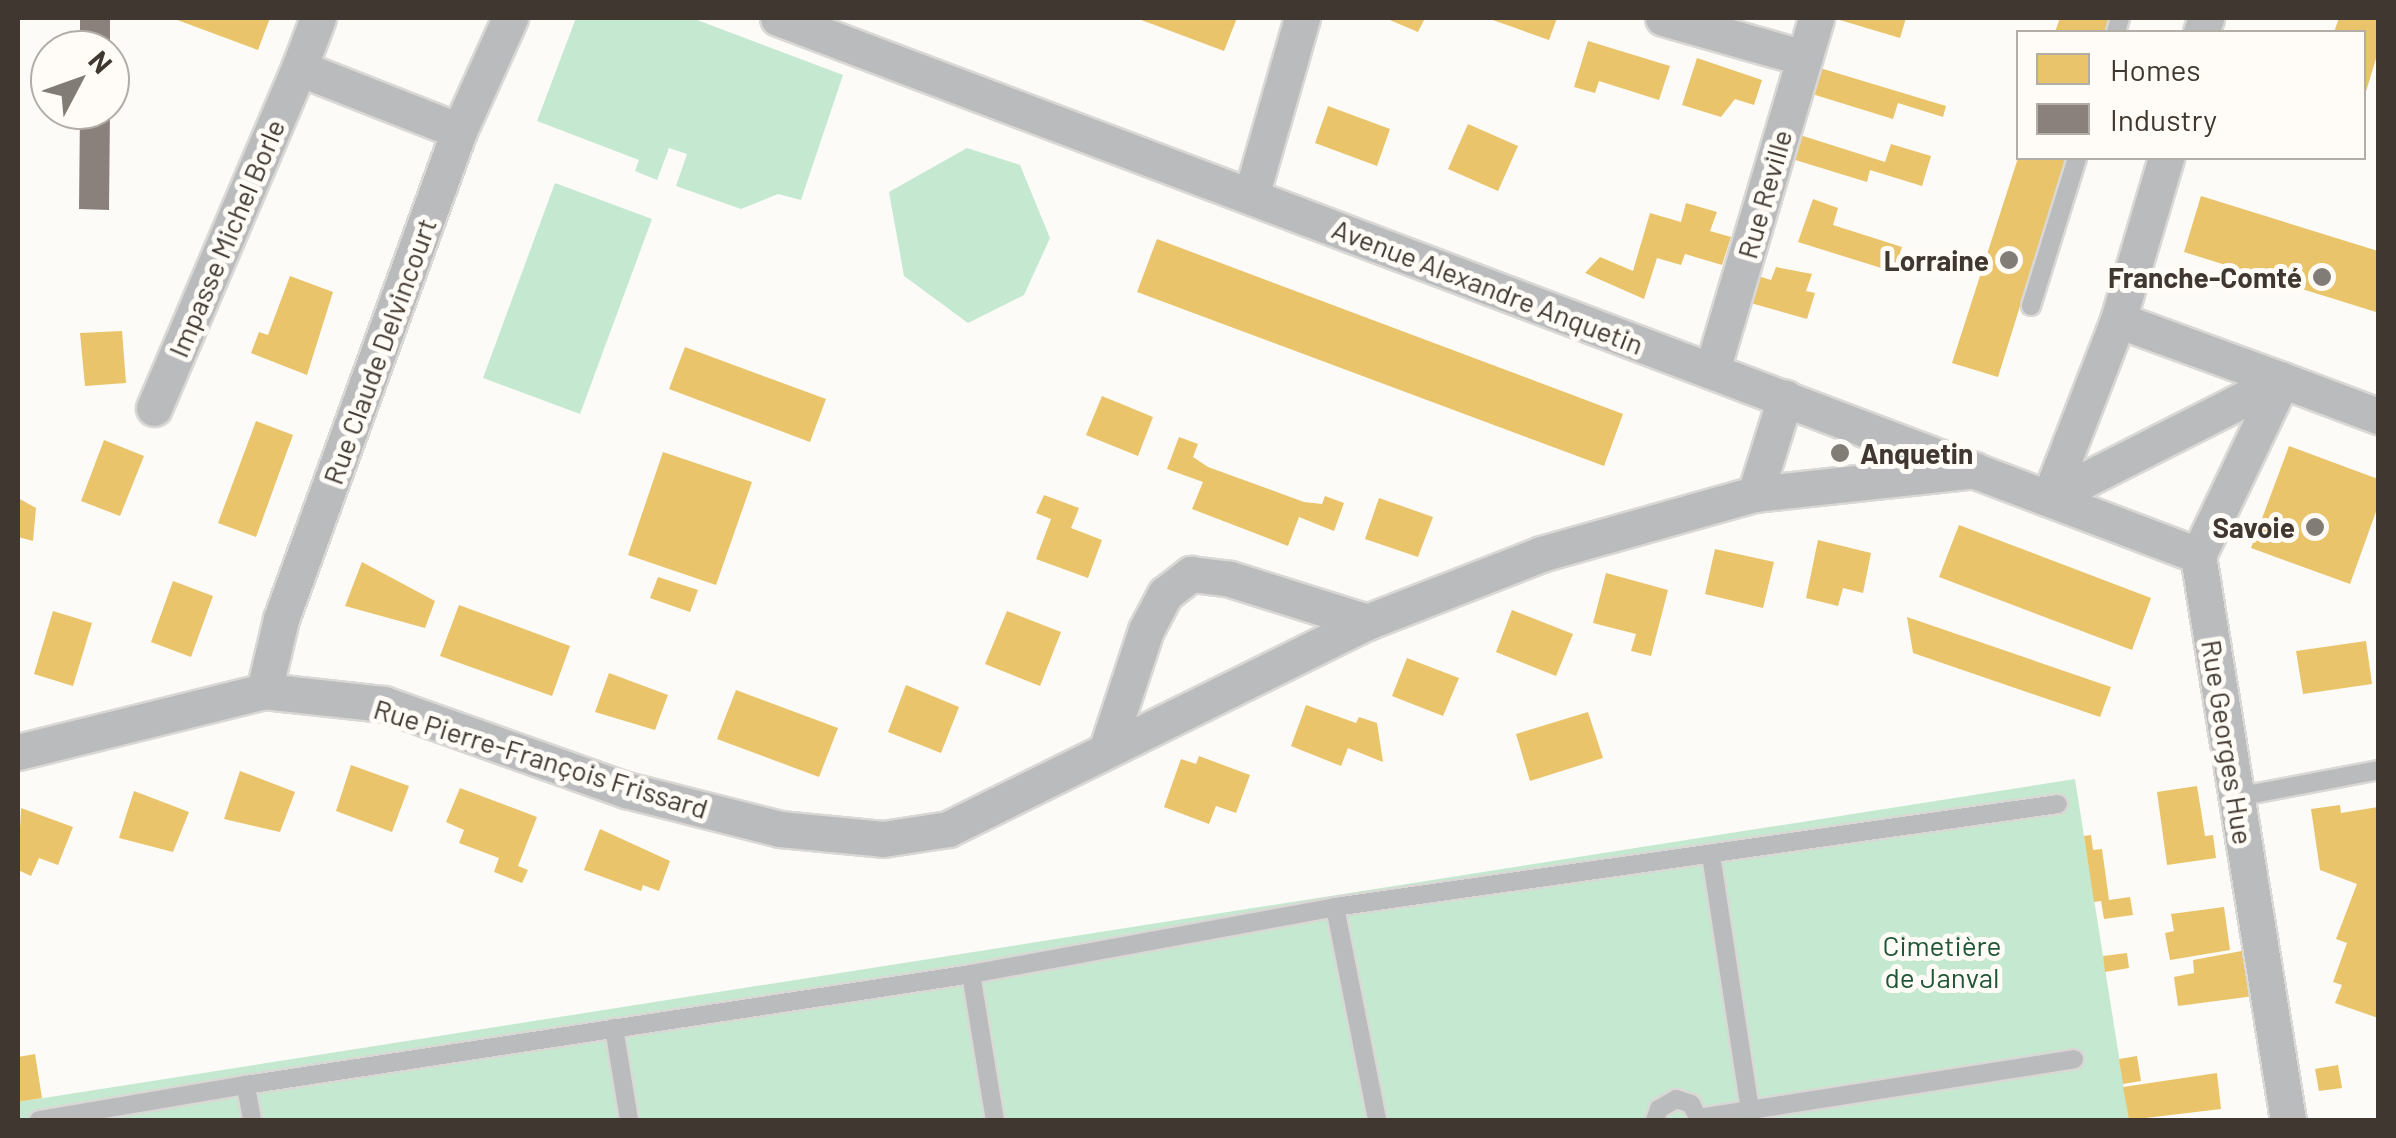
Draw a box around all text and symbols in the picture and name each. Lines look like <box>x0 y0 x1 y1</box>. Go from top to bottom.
north arrow <box>30 30 130 130</box>
legend <box>2016 30 2366 160</box>
text: N <box>82 43 120 80</box>
text: Homes <box>2110 51 2201 87</box>
text: Industry <box>2110 101 2217 137</box>
street label: Impasse Michel Borle <box>161 114 291 362</box>
street label: Rue Reville <box>1730 126 1798 262</box>
street label: Avenue Alexandre Anquetin <box>1328 211 1648 361</box>
street label: Rue Claude Delvincourt <box>315 213 443 489</box>
place label: Lorraine <box>1884 243 1989 277</box>
marker: Lorraine <box>1998 249 2020 271</box>
place label: Franche-Comté <box>2108 260 2302 294</box>
marker: Franche-Comté <box>2311 266 2333 288</box>
place label: Anquetin <box>1860 436 1973 470</box>
marker: Anquetin <box>1829 442 1851 464</box>
place label: Savoie <box>2212 510 2295 544</box>
marker: Savoie <box>2304 516 2326 538</box>
street label: Rue Georges Hue <box>2195 637 2261 847</box>
street label: Rue Pierre-François Frissard <box>370 691 712 825</box>
park label: Cimetière de Janval <box>1882 928 2002 994</box>

